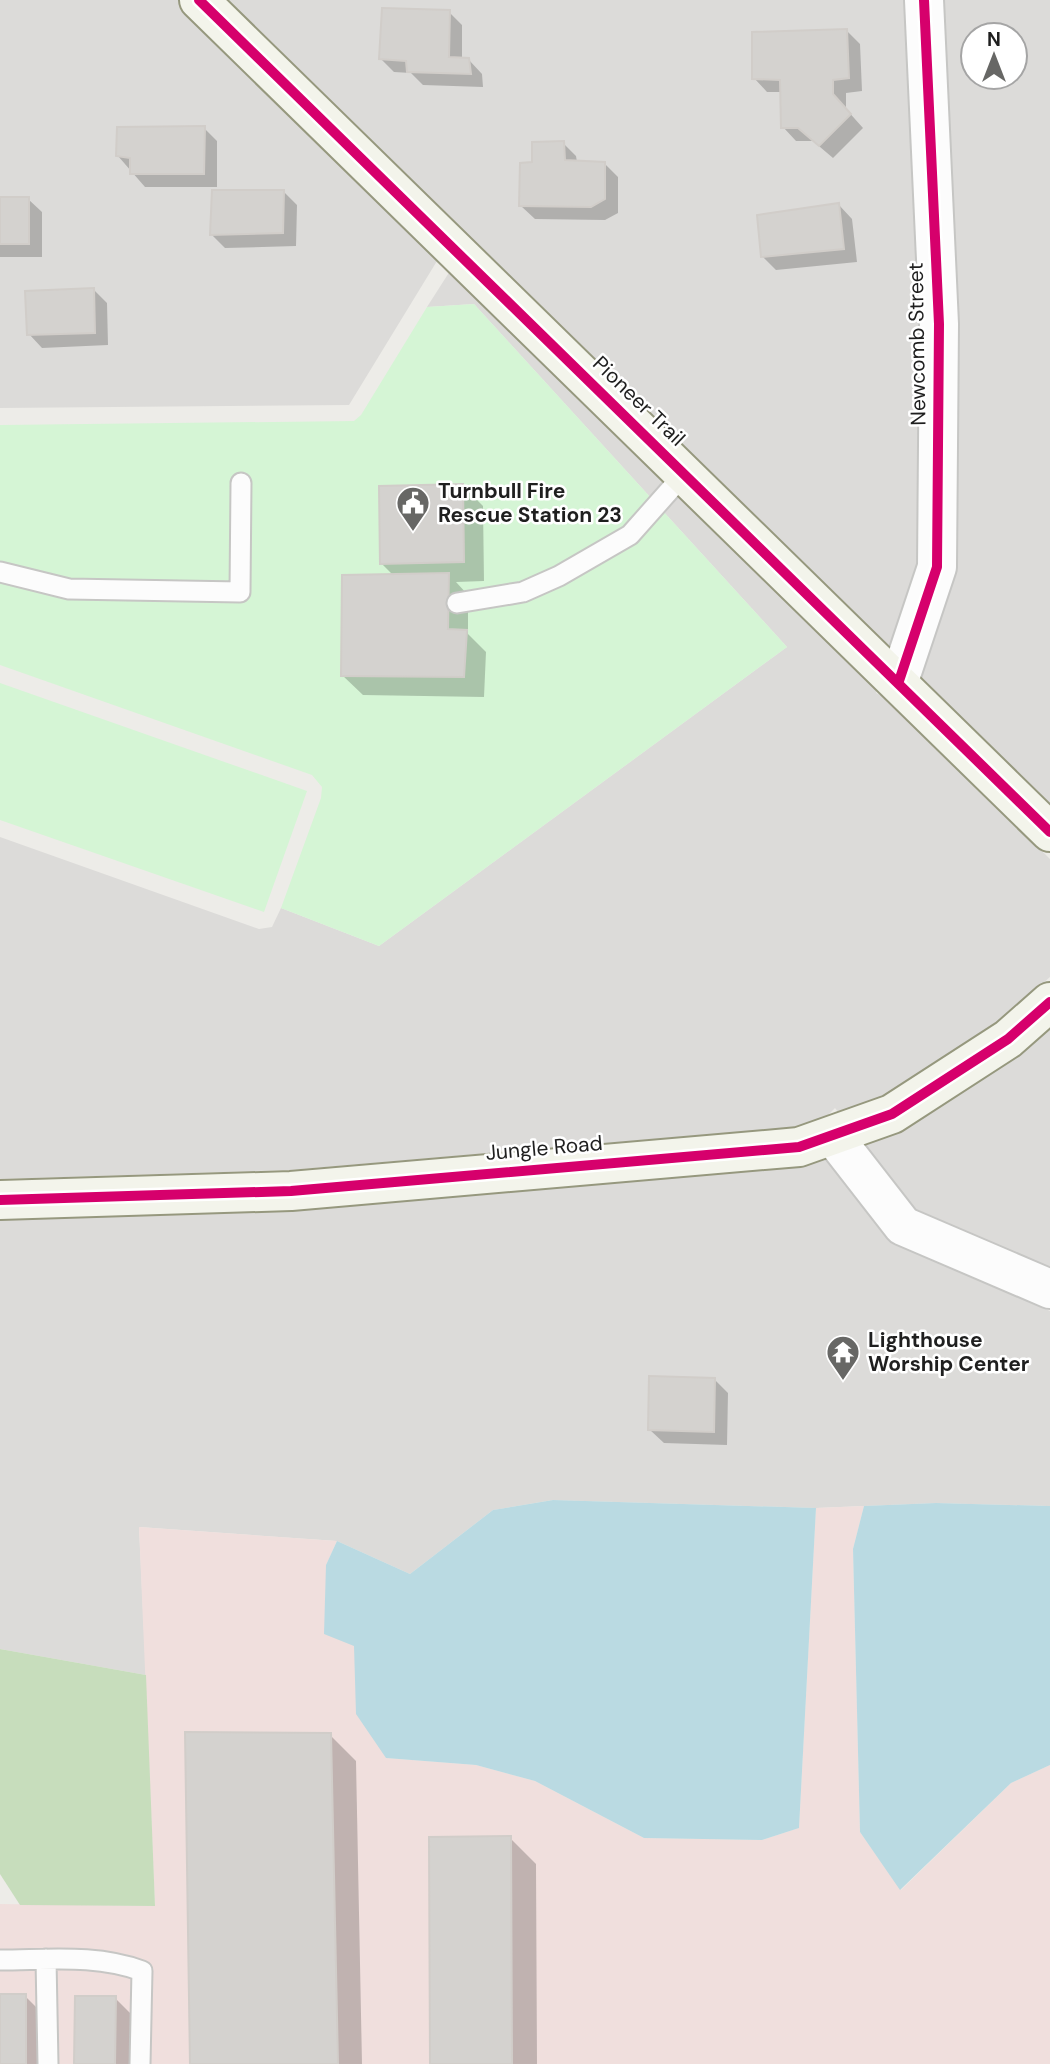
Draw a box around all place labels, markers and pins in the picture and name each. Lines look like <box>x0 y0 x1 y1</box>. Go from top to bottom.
place label: Turnbull Fire Rescue Station 23 <box>438 477 622 529</box>
public building icon: Turnbull Fire Rescue Station 23 <box>394 484 432 533</box>
place label: Lighthouse Worship Center <box>868 1326 1030 1378</box>
temple icon: Lighthouse Worship Center <box>824 1333 862 1382</box>

